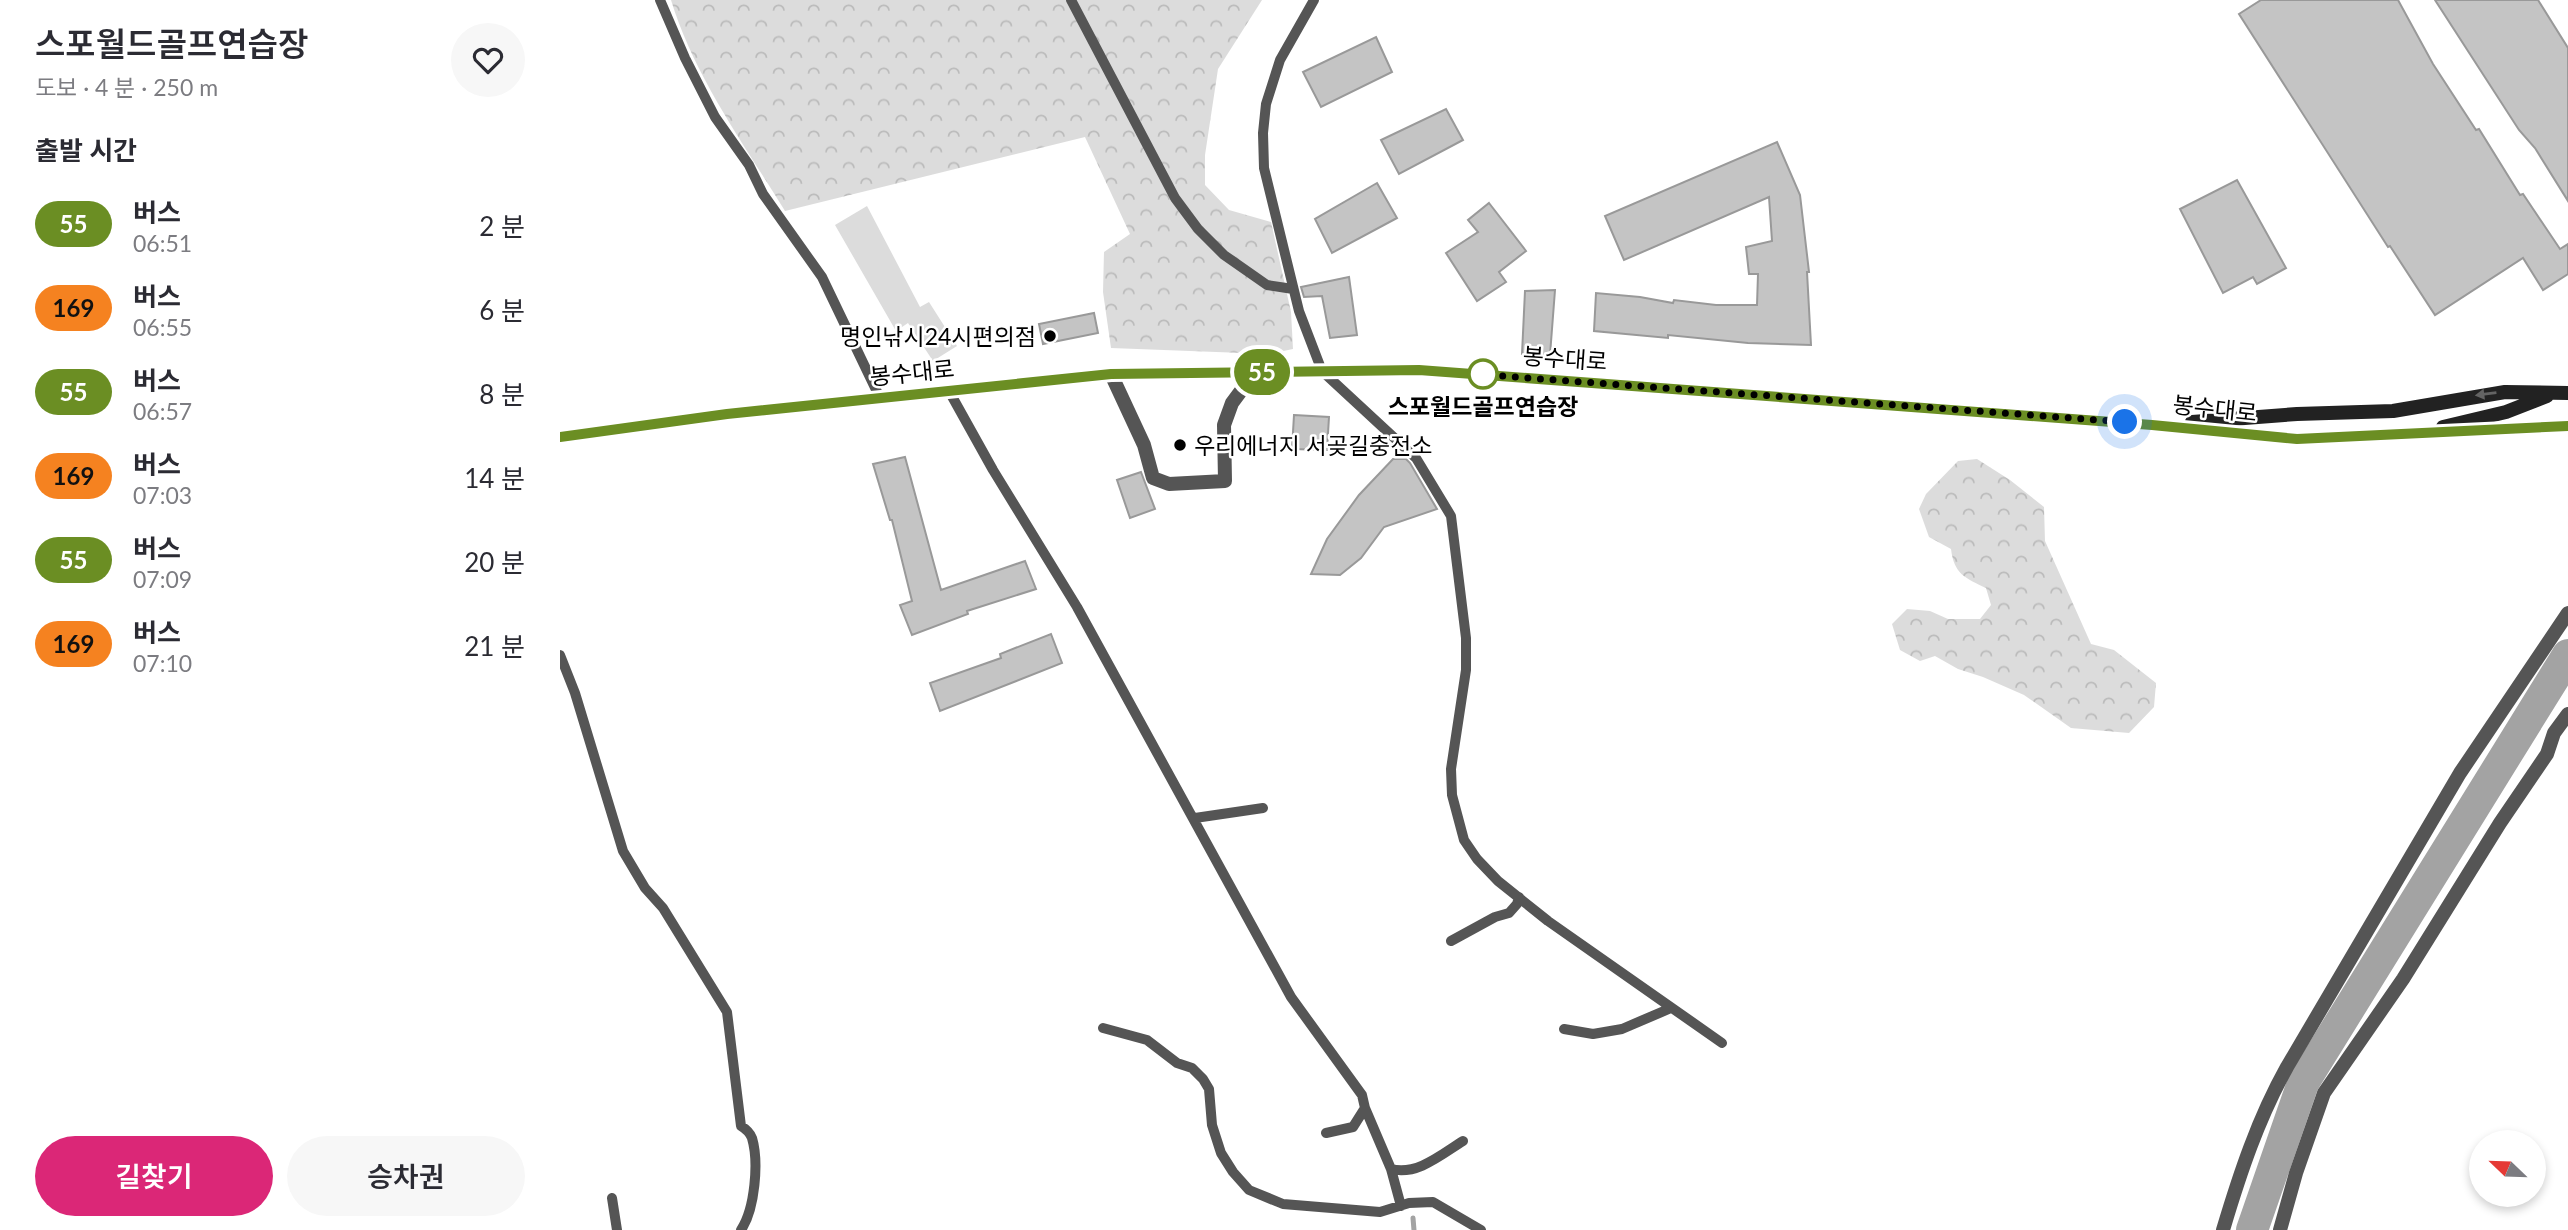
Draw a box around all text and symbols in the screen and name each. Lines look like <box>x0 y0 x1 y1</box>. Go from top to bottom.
text: 스포월드골프연습장 <box>35 23 308 63</box>
button: heart <box>451 23 525 97</box>
text: 도보 · 4 분 · 250 m <box>35 73 218 101</box>
text: 출발 시간 <box>35 134 137 166</box>
text: 버스 <box>133 196 181 228</box>
text: 55 <box>60 209 87 238</box>
text: 2 분 <box>479 210 525 242</box>
text: 06:51 <box>133 229 192 257</box>
text: 버스 <box>133 280 181 312</box>
text: 169 <box>53 293 94 322</box>
text: 6 분 <box>479 294 525 326</box>
text: 06:55 <box>133 313 192 341</box>
place label: 명인낚시24시편의점 <box>840 322 1036 350</box>
marker: 명인낚시24시편의점 <box>1042 328 1058 344</box>
street label: 봉수대로 <box>1522 341 1608 375</box>
line badge: 55 <box>1230 349 1294 395</box>
street label: 봉수대로 <box>868 354 956 390</box>
text: 55 <box>1248 357 1276 386</box>
marker: 스포월드골프연습장 <box>1468 359 1498 389</box>
text: 버스 <box>133 364 181 396</box>
text: 55 <box>60 377 87 406</box>
text: 8 분 <box>479 378 525 410</box>
one-way arrow <box>2475 389 2497 400</box>
street label: 봉수대로 <box>2171 390 2259 426</box>
place label: 스포월드골프연습장 <box>1388 392 1578 420</box>
text: 06:57 <box>133 397 192 425</box>
your location <box>2107 404 2142 439</box>
place label: 우리에너지 서곶길충전소 <box>1194 431 1433 459</box>
marker: 우리에너지 서곶길충전소 <box>1172 437 1188 453</box>
text: 버스 <box>133 448 181 480</box>
text: 169 <box>53 461 94 490</box>
text: 14 분 <box>464 462 525 494</box>
text: 07:03 <box>133 481 192 509</box>
text: 버스 <box>133 532 181 564</box>
text: 55 <box>60 545 87 574</box>
text: 20 분 <box>464 546 525 578</box>
text: 07:09 <box>133 565 192 593</box>
text: 버스 <box>133 616 181 648</box>
text: 169 <box>53 629 94 658</box>
text: 21 분 <box>464 630 525 662</box>
text: 07:10 <box>133 649 192 677</box>
north arrow <box>2469 1130 2546 1208</box>
map controls <box>2469 1130 2546 1207</box>
button: 길찾기 <box>35 1136 273 1216</box>
button: 승차권 <box>287 1136 525 1216</box>

